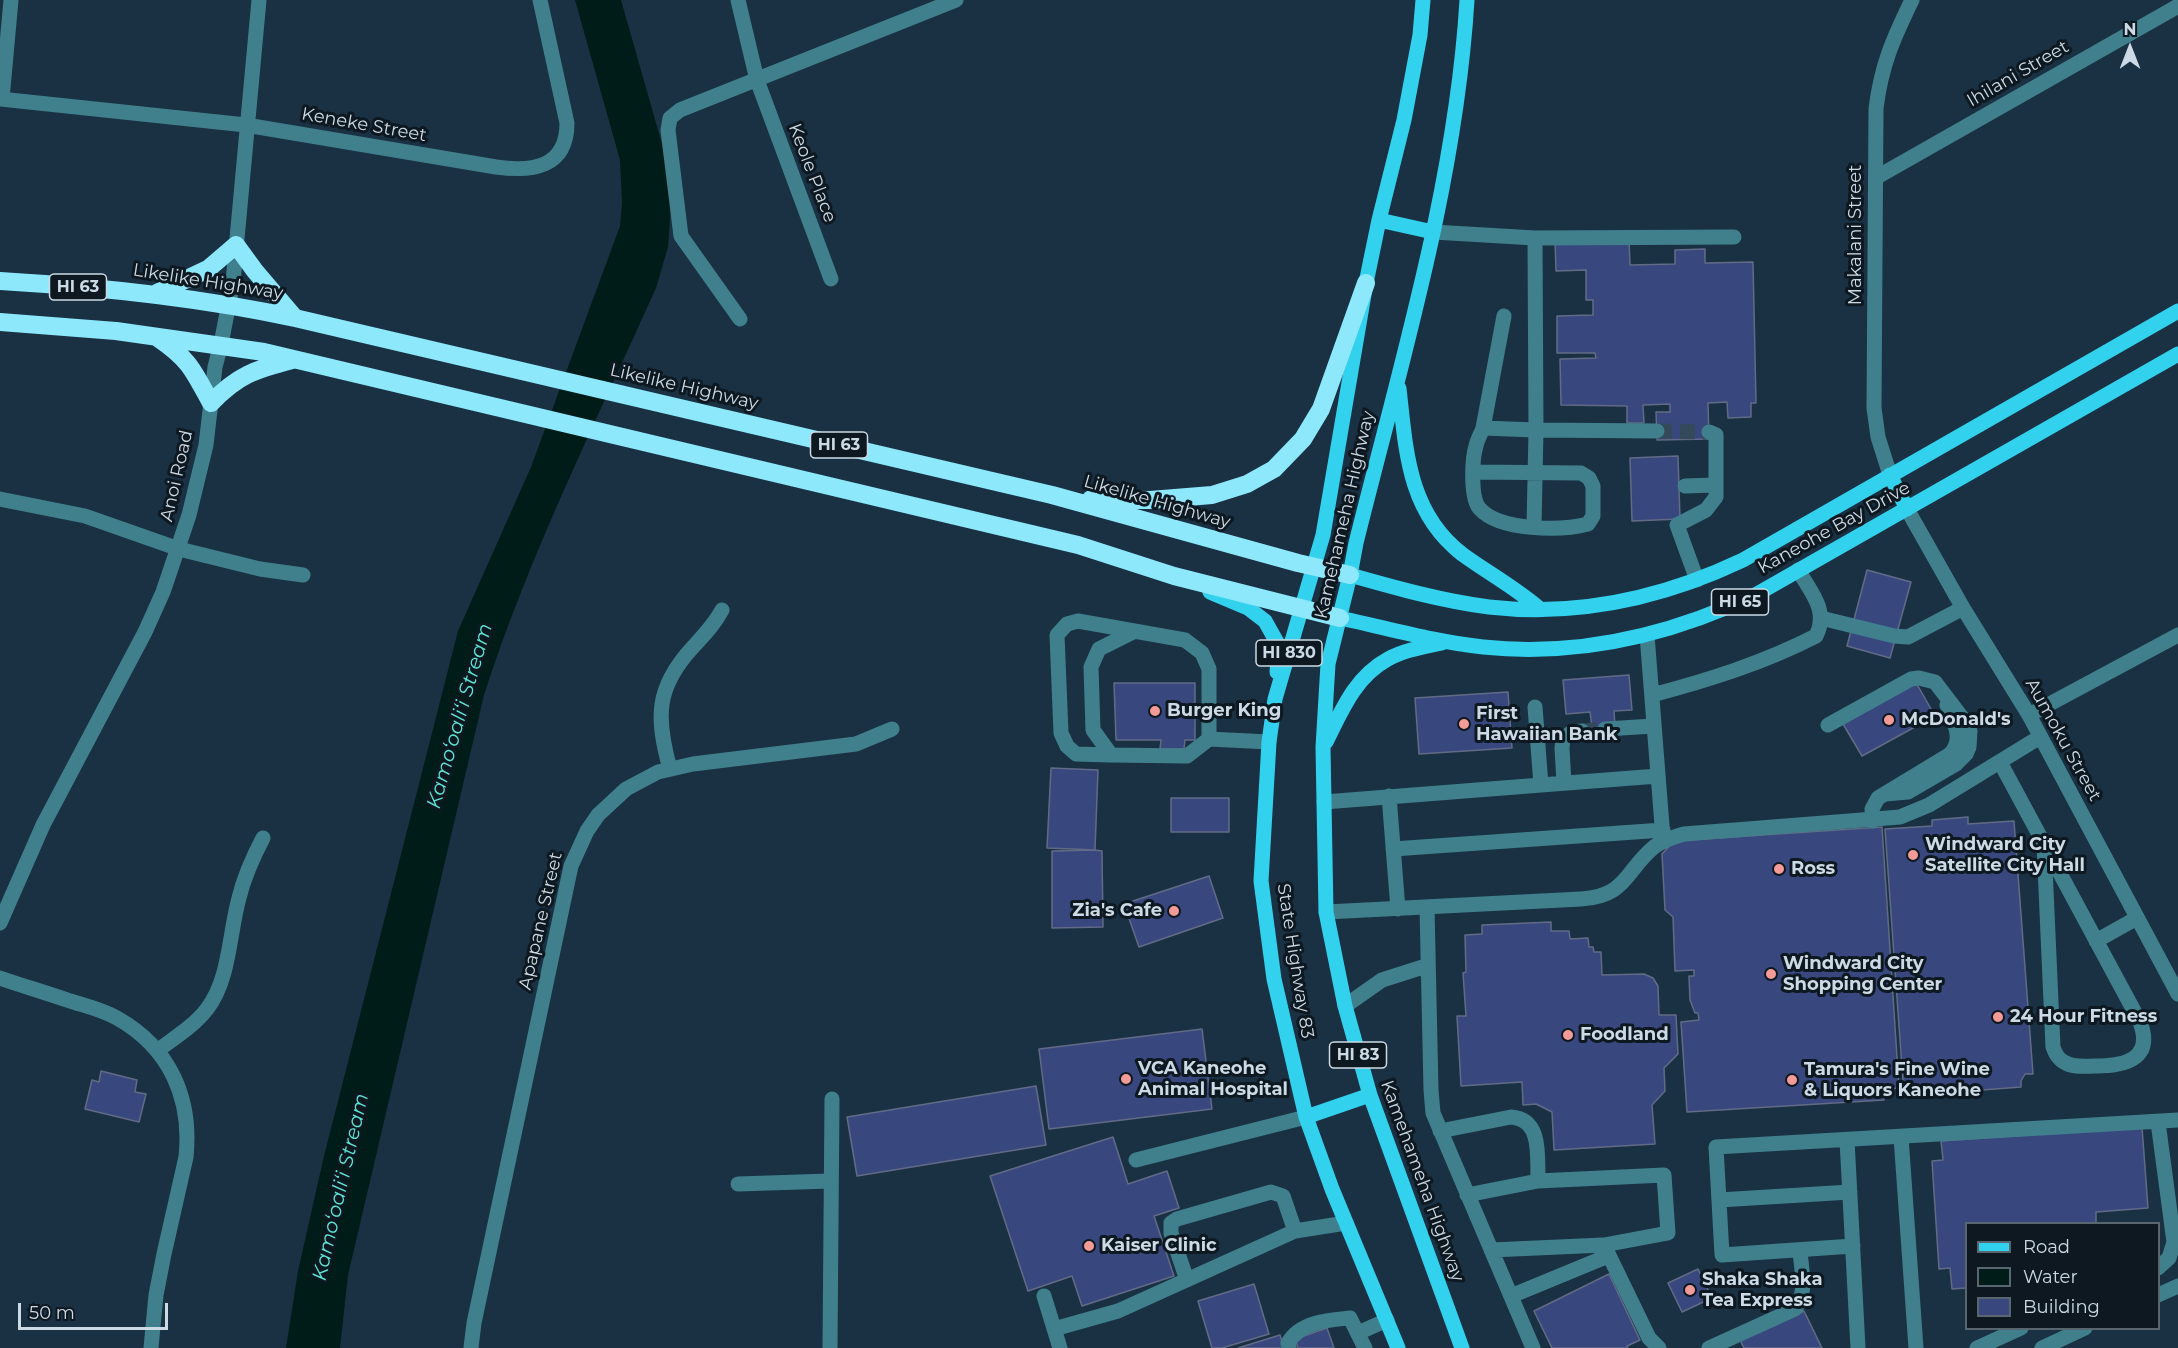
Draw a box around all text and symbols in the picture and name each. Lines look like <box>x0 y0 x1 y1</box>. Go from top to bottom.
north arrow <box>2100 18 2160 78</box>
text: N <box>2124 20 2136 39</box>
street label: Ihilani Street <box>1963 36 2073 112</box>
street label: Keneke Street <box>300 103 428 147</box>
street label: Keole Place <box>783 120 841 226</box>
street label: Makalani Street <box>1845 165 1867 305</box>
street label: Likelike Highway <box>131 259 285 305</box>
road number: HI 63 <box>50 274 106 300</box>
street label: Likelike Highway <box>608 359 760 415</box>
street label: Kamehameha Highway <box>1311 409 1379 621</box>
street label: Anoi Road <box>156 428 198 524</box>
road number: HI 63 <box>810 432 868 458</box>
street label: Likelike Highway <box>1081 471 1233 533</box>
street label: Kaneohe Bay Drive <box>1754 477 1914 579</box>
road number: HI 65 <box>1712 589 1768 615</box>
water label: Kamoʻoaliʻi Stream <box>422 621 498 811</box>
road number: HI 830 <box>1256 640 1322 666</box>
street label: Aumoku Street <box>2020 675 2106 805</box>
place label: Burger King <box>1167 700 1281 722</box>
place label: First Hawaiian Bank <box>1476 703 1618 746</box>
marker: Burger King <box>1148 704 1162 718</box>
place label: McDonald's <box>1901 709 2011 731</box>
marker: McDonald's <box>1882 713 1896 727</box>
marker: First Hawaiian Bank <box>1457 717 1471 731</box>
place label: Windward City Satellite City Hall <box>1925 834 2085 876</box>
marker: Windward City Satellite City Hall <box>1906 848 1920 862</box>
street label: Apapane Street <box>515 850 567 992</box>
place label: Ross <box>1791 858 1835 880</box>
marker: Ross <box>1772 862 1786 876</box>
street label: State Highway 83 <box>1272 882 1318 1040</box>
place label: Zia's Cafe <box>1072 900 1162 922</box>
marker: Zia's Cafe <box>1167 904 1181 918</box>
place label: Windward City Shopping Center <box>1783 953 1942 996</box>
marker: Windward City Shopping Center <box>1764 967 1778 981</box>
place label: 24 Hour Fitness <box>2010 1006 2157 1028</box>
marker: 24 Hour Fitness <box>1991 1010 2005 1024</box>
place label: Foodland <box>1580 1024 1669 1046</box>
marker: Foodland <box>1561 1028 1575 1042</box>
road number: HI 83 <box>1330 1042 1386 1068</box>
place label: VCA Kaneohe Animal Hospital <box>1138 1058 1288 1100</box>
place label: Tamura's Fine Wine & Liquors Kaneohe <box>1804 1059 1990 1102</box>
marker: VCA Kaneohe Animal Hospital <box>1119 1072 1133 1086</box>
marker: Tamura's Fine Wine & Liquors Kaneohe <box>1785 1073 1799 1087</box>
street label: Kamehameha Highway <box>1375 1077 1469 1285</box>
water label: Kamoʻoaliʻi Stream <box>308 1091 374 1283</box>
legend <box>1965 1222 2160 1330</box>
place label: Kaiser Clinic <box>1101 1235 1217 1257</box>
text: Road <box>2023 1236 2070 1258</box>
marker: Kaiser Clinic <box>1082 1239 1096 1253</box>
text: Water <box>2023 1266 2078 1288</box>
place label: Shaka Shaka Tea Express <box>1702 1269 1823 1312</box>
marker: Shaka Shaka Tea Express <box>1683 1283 1697 1297</box>
scale bar <box>21 1291 171 1329</box>
text: Building <box>2023 1296 2100 1318</box>
text: 50 m <box>29 1302 75 1324</box>

